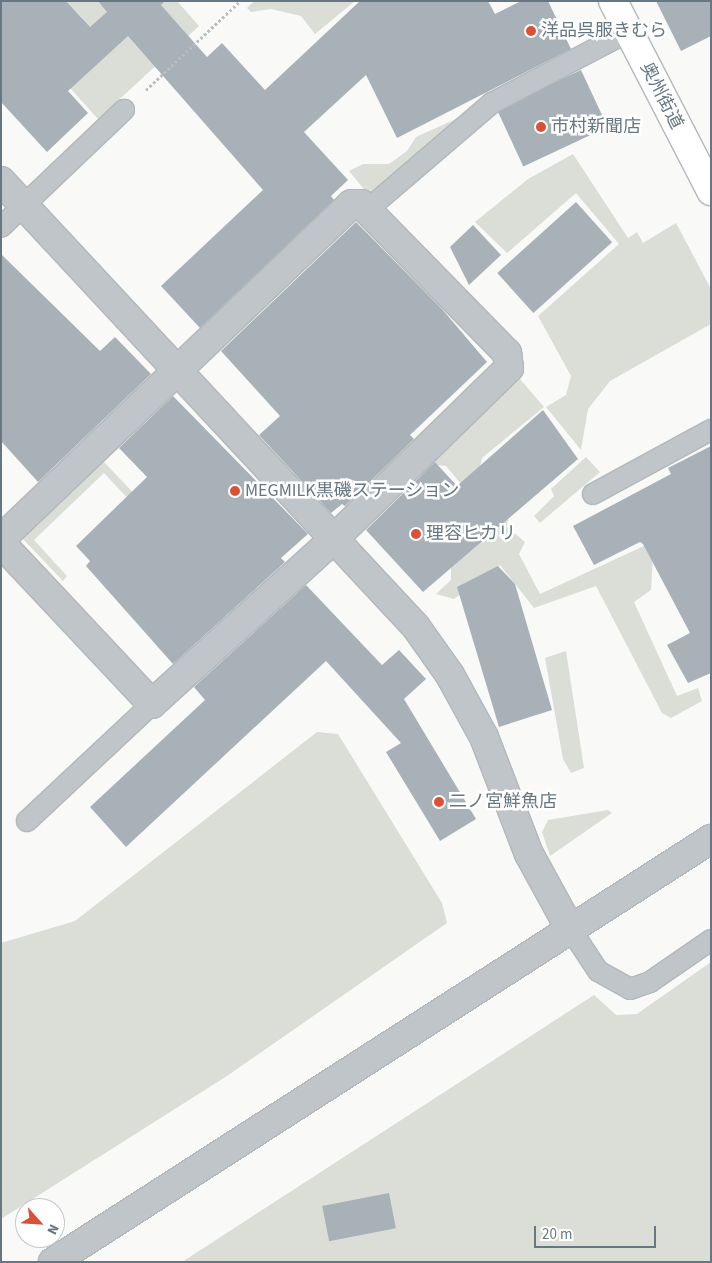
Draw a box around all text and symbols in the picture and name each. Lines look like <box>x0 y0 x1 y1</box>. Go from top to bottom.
place label: 洋品呉服きむら <box>541 20 667 42</box>
marker: 洋品呉服きむら <box>525 25 537 37</box>
street label: 奥州街道 <box>635 59 687 133</box>
place label: 市村新聞店 <box>551 116 641 138</box>
marker: 市村新聞店 <box>535 121 547 133</box>
place label: MEGMILK黒磯ステーション <box>245 480 460 502</box>
marker: MEGMILK黒磯ステーション <box>229 485 241 497</box>
place label: 理容ヒカリ <box>426 523 516 545</box>
marker: 理容ヒカリ <box>410 528 422 540</box>
place label: 二ノ宮鮮魚店 <box>449 791 557 813</box>
marker: 二ノ宮鮮魚店 <box>433 796 445 808</box>
north arrow <box>15 1198 65 1248</box>
scale bar <box>537 1216 660 1248</box>
text: N <box>42 1221 64 1238</box>
text: 20 m <box>542 1224 572 1245</box>

